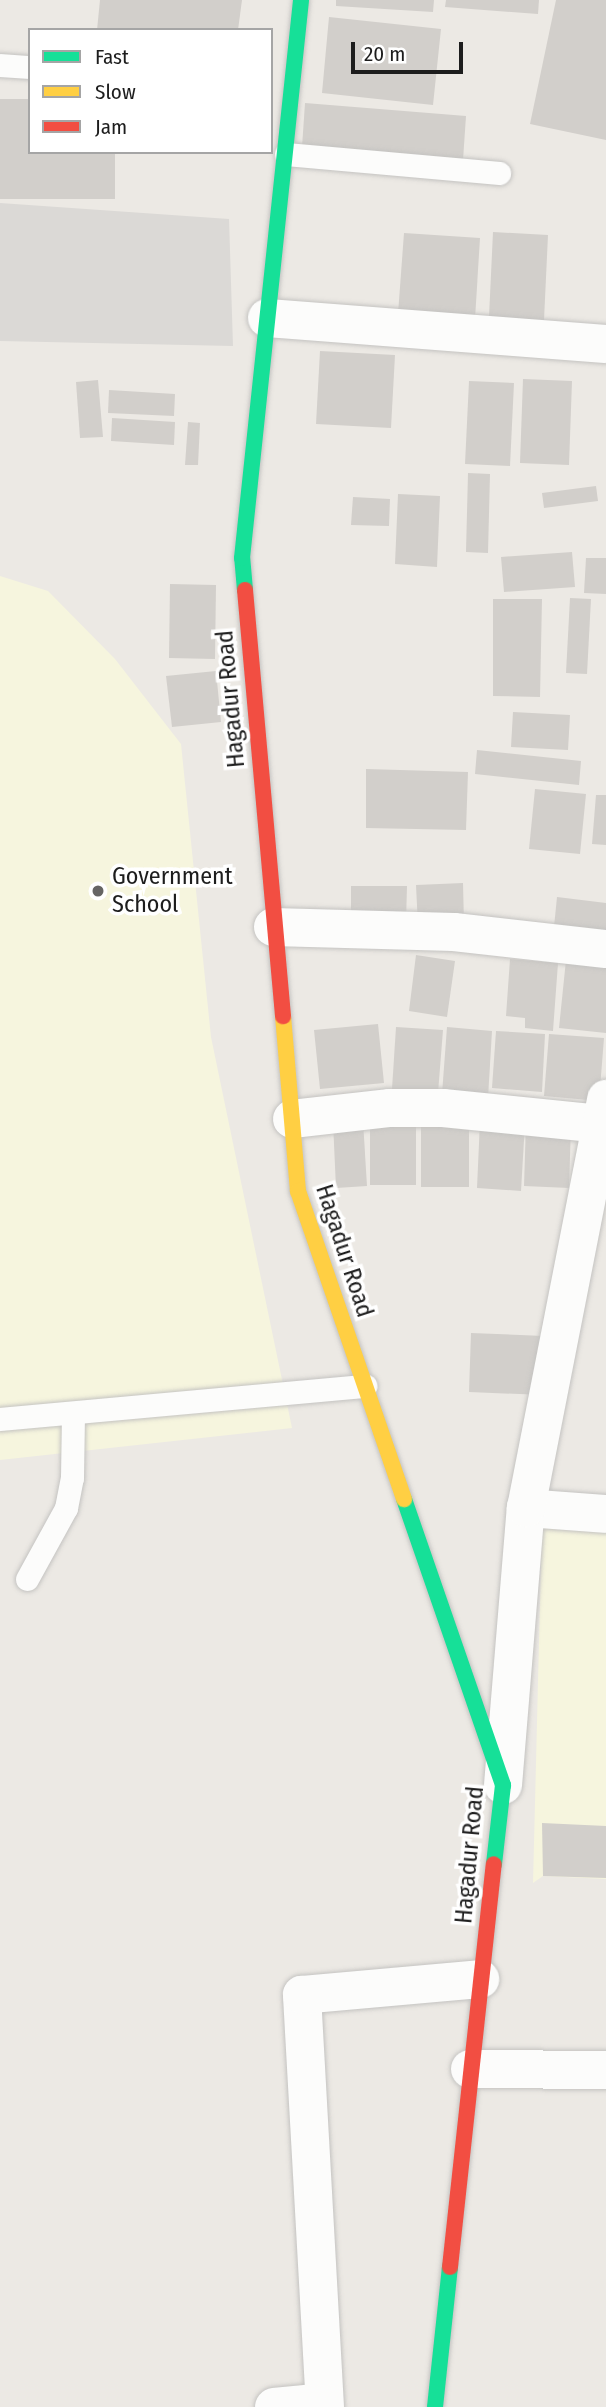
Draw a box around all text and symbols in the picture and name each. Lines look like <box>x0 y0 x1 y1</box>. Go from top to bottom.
legend <box>28 28 273 154</box>
scale bar <box>354 28 466 72</box>
text: 20 m <box>364 41 405 67</box>
text: Fast <box>95 44 129 70</box>
text: Slow <box>95 79 136 105</box>
text: Jam <box>95 114 127 140</box>
street label: Hagadur Road <box>211 629 251 769</box>
place label: Government School <box>112 863 233 919</box>
marker: Government School <box>90 883 106 899</box>
street label: Hagadur Road <box>309 1181 379 1321</box>
street label: Hagadur Road <box>450 1785 490 1925</box>

